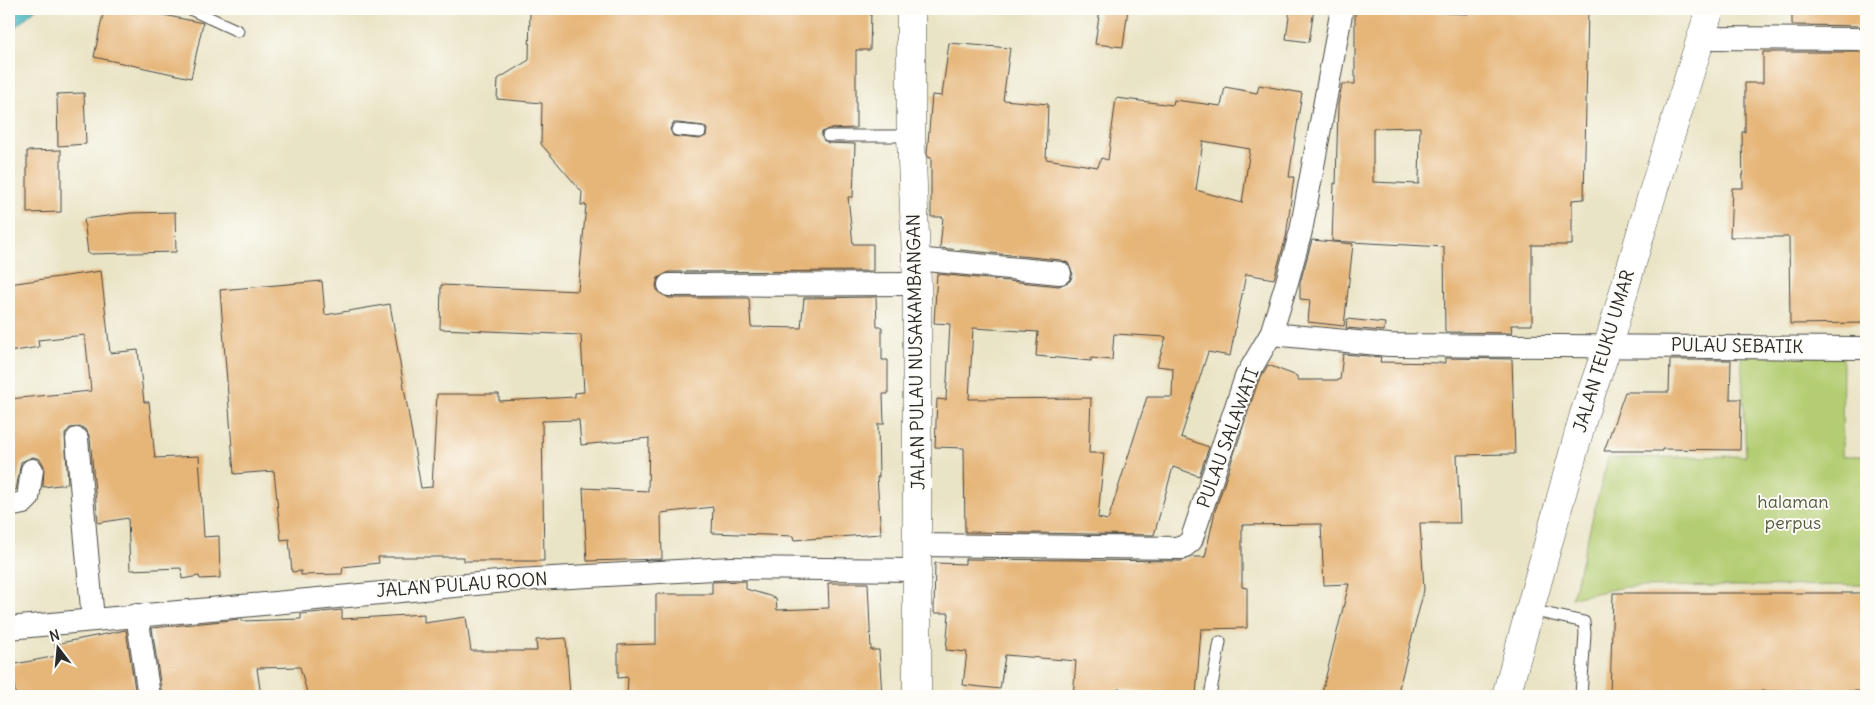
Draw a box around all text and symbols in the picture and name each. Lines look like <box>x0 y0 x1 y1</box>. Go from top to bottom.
street label: JALAN PULAU NUSAKAMBANGAN <box>902 214 929 490</box>
street label: JALAN TEUKU UMAR <box>1568 267 1639 435</box>
street label: PULAU SEBATIK <box>1671 333 1803 358</box>
street label: PULAU SALAWATI <box>1192 365 1264 511</box>
park label: halaman perpus <box>1757 490 1829 534</box>
street label: JALAN PULAU ROON <box>376 567 548 602</box>
north arrow <box>32 622 82 672</box>
text: N <box>47 626 62 645</box>

